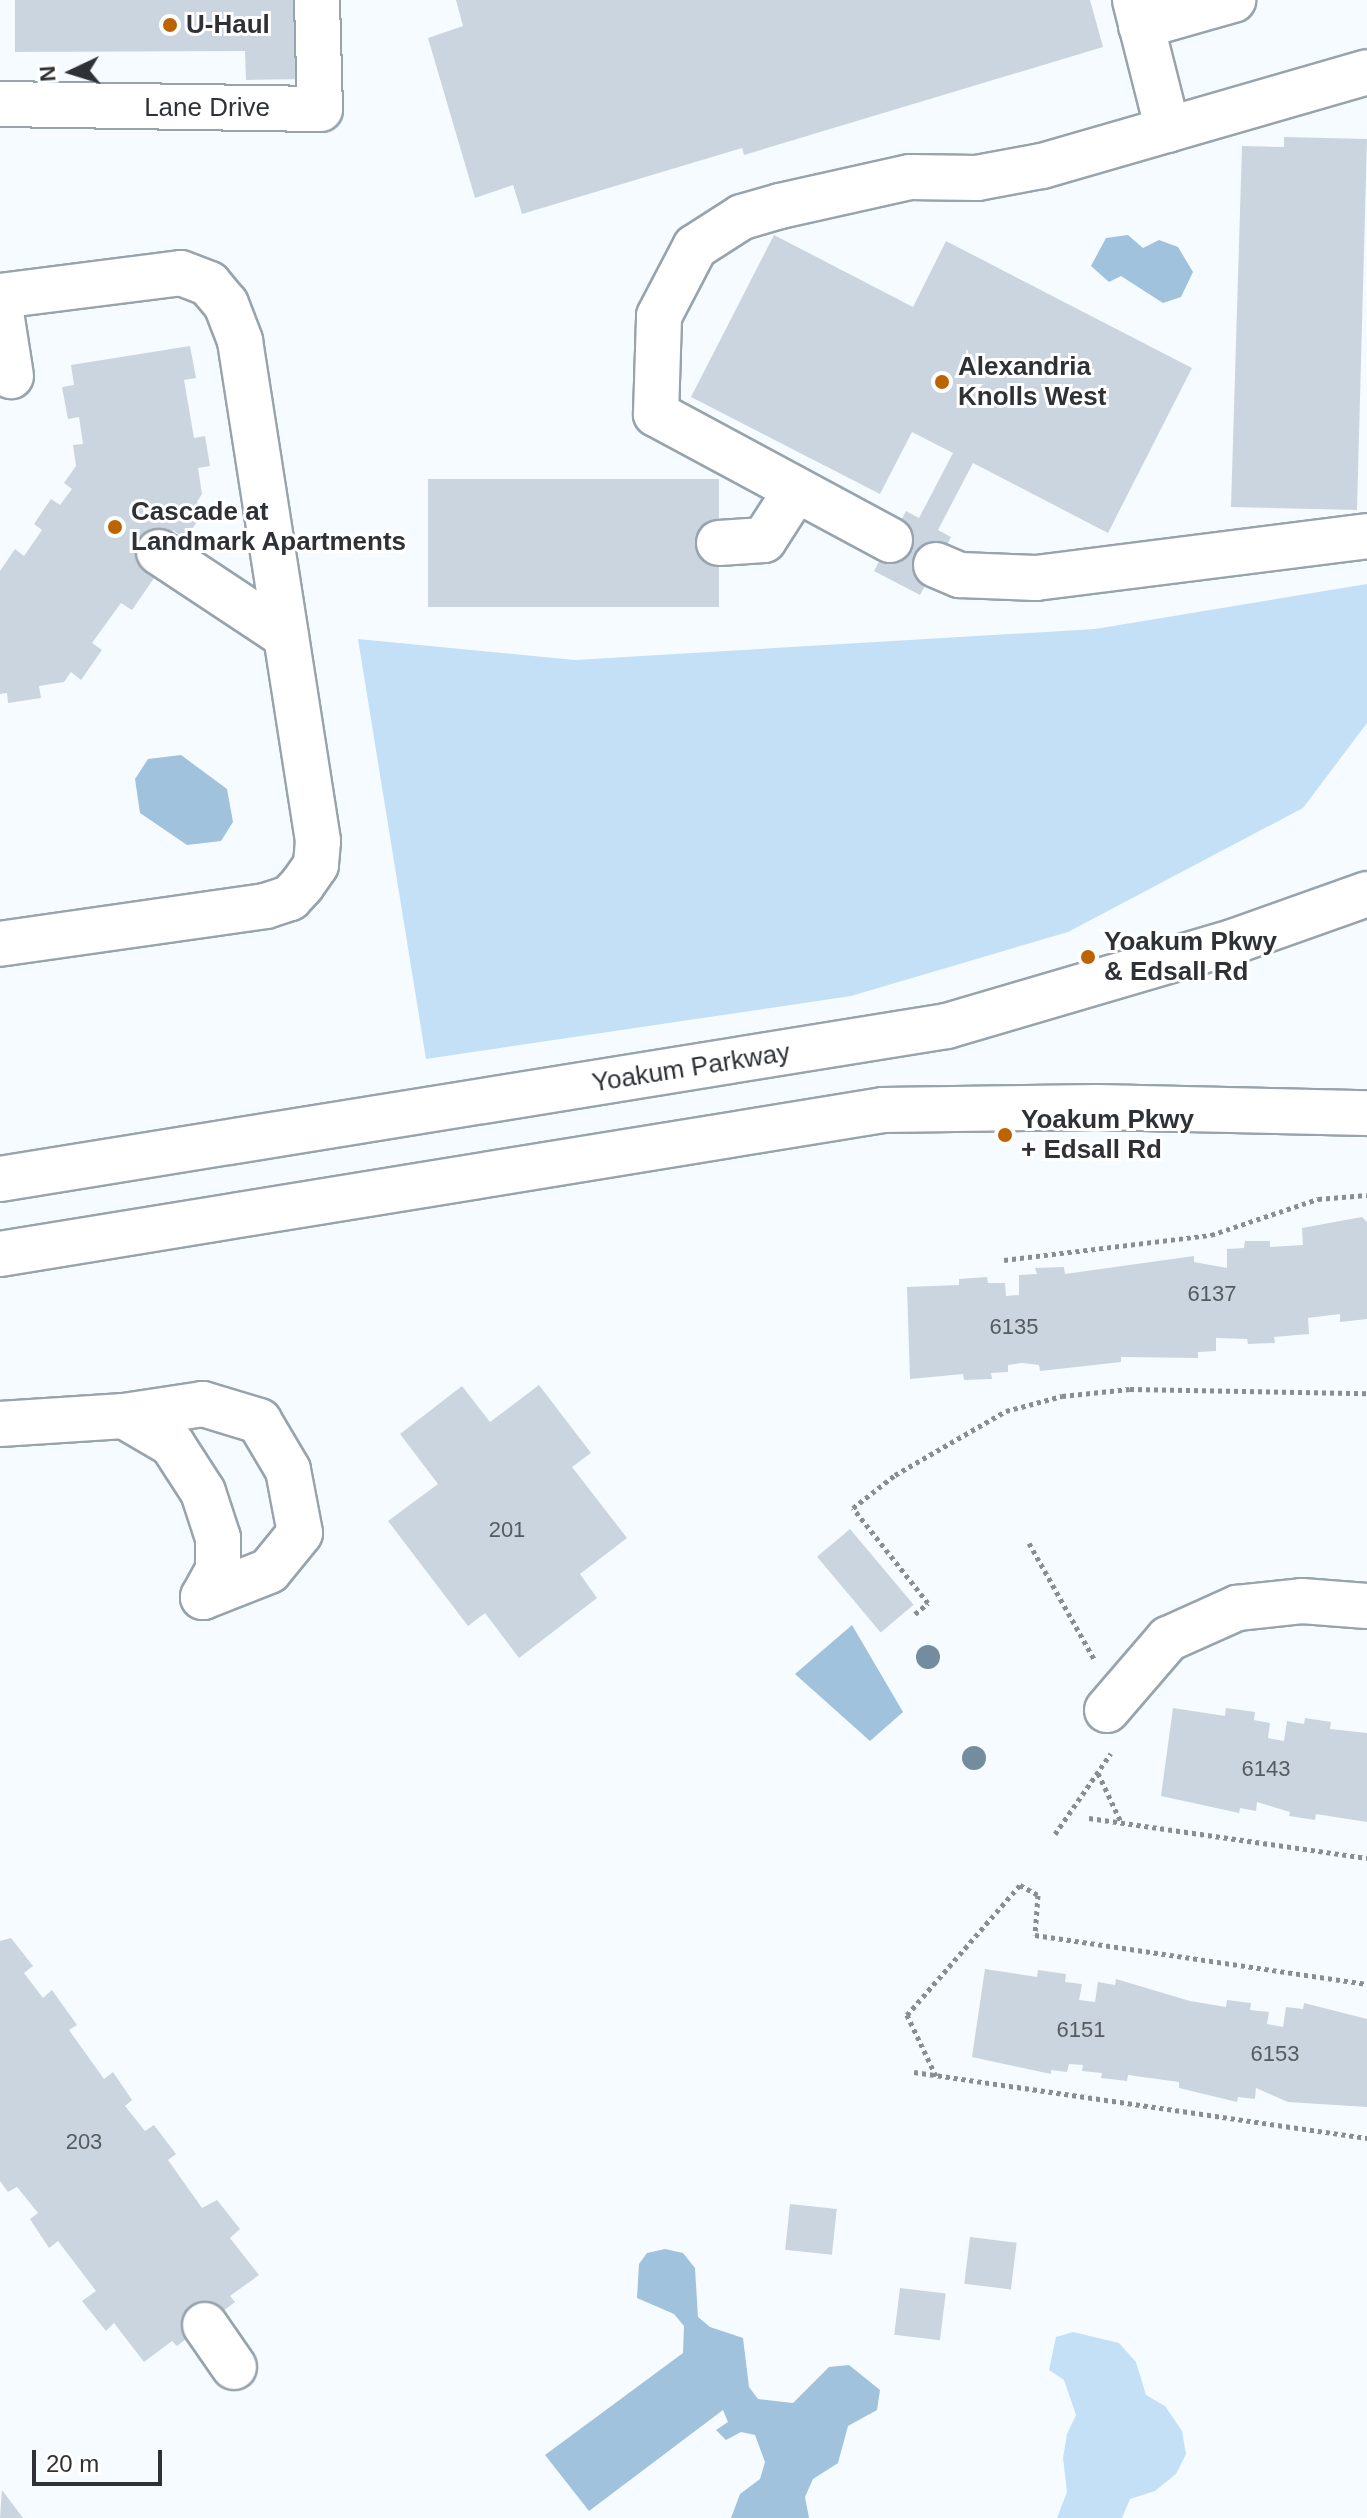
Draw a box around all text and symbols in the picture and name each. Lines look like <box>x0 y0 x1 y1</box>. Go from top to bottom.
place label: U-Haul <box>186 9 270 41</box>
marker: U-Haul <box>161 16 179 34</box>
north arrow <box>32 32 112 112</box>
text: N <box>35 65 61 83</box>
street label: Lane Drive <box>144 92 270 124</box>
place label: Alexandria Knolls West <box>958 351 1106 412</box>
marker: Alexandria Knolls West <box>933 373 951 391</box>
place label: Cascade at Landmark Apartments <box>131 496 407 558</box>
marker: Cascade at Landmark Apartments <box>106 518 124 536</box>
place label: Yoakum Pkwy & Edsall Rd <box>1104 926 1277 988</box>
marker: Yoakum Pkwy & Edsall Rd <box>1079 948 1097 966</box>
street label: Yoakum Parkway <box>590 1037 792 1099</box>
place label: Yoakum Pkwy + Edsall Rd <box>1021 1104 1194 1166</box>
marker: Yoakum Pkwy + Edsall Rd <box>996 1126 1014 1144</box>
house number: 6137 <box>1188 1281 1236 1307</box>
house number: 6135 <box>990 1314 1038 1340</box>
house number: 201 <box>489 1517 525 1543</box>
house number: 6143 <box>1242 1756 1290 1782</box>
house number: 6151 <box>1057 2017 1105 2043</box>
house number: 6153 <box>1251 2041 1299 2067</box>
house number: 203 <box>66 2129 102 2155</box>
scale bar <box>36 2434 166 2484</box>
text: 20 m <box>46 2450 99 2477</box>

